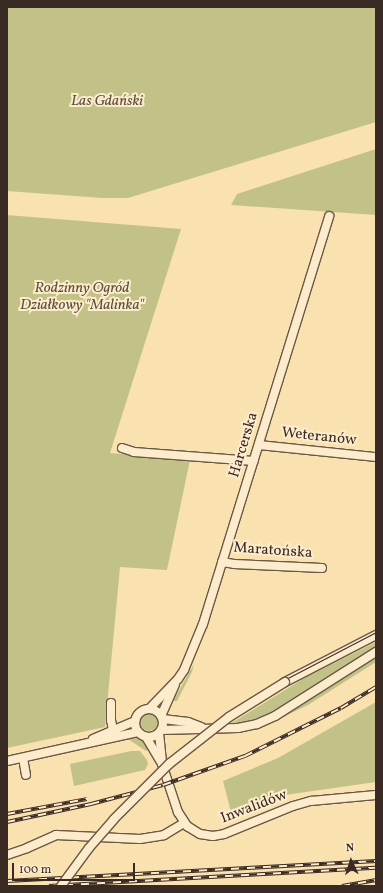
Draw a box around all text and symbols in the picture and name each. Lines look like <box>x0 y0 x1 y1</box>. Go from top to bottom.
park label: Las Gdański <box>71 93 143 111</box>
park label: Rodzinny Ogród Działkowy "Malinka" <box>20 279 144 314</box>
street label: Harcerska <box>226 410 262 480</box>
street label: Weteranów <box>281 424 357 450</box>
street label: Maratońska <box>233 539 313 563</box>
street label: Inwalidów <box>218 786 290 828</box>
north arrow <box>331 841 371 881</box>
text: N <box>346 841 355 856</box>
scale bar <box>14 855 137 881</box>
text: 100 m <box>19 862 51 878</box>

